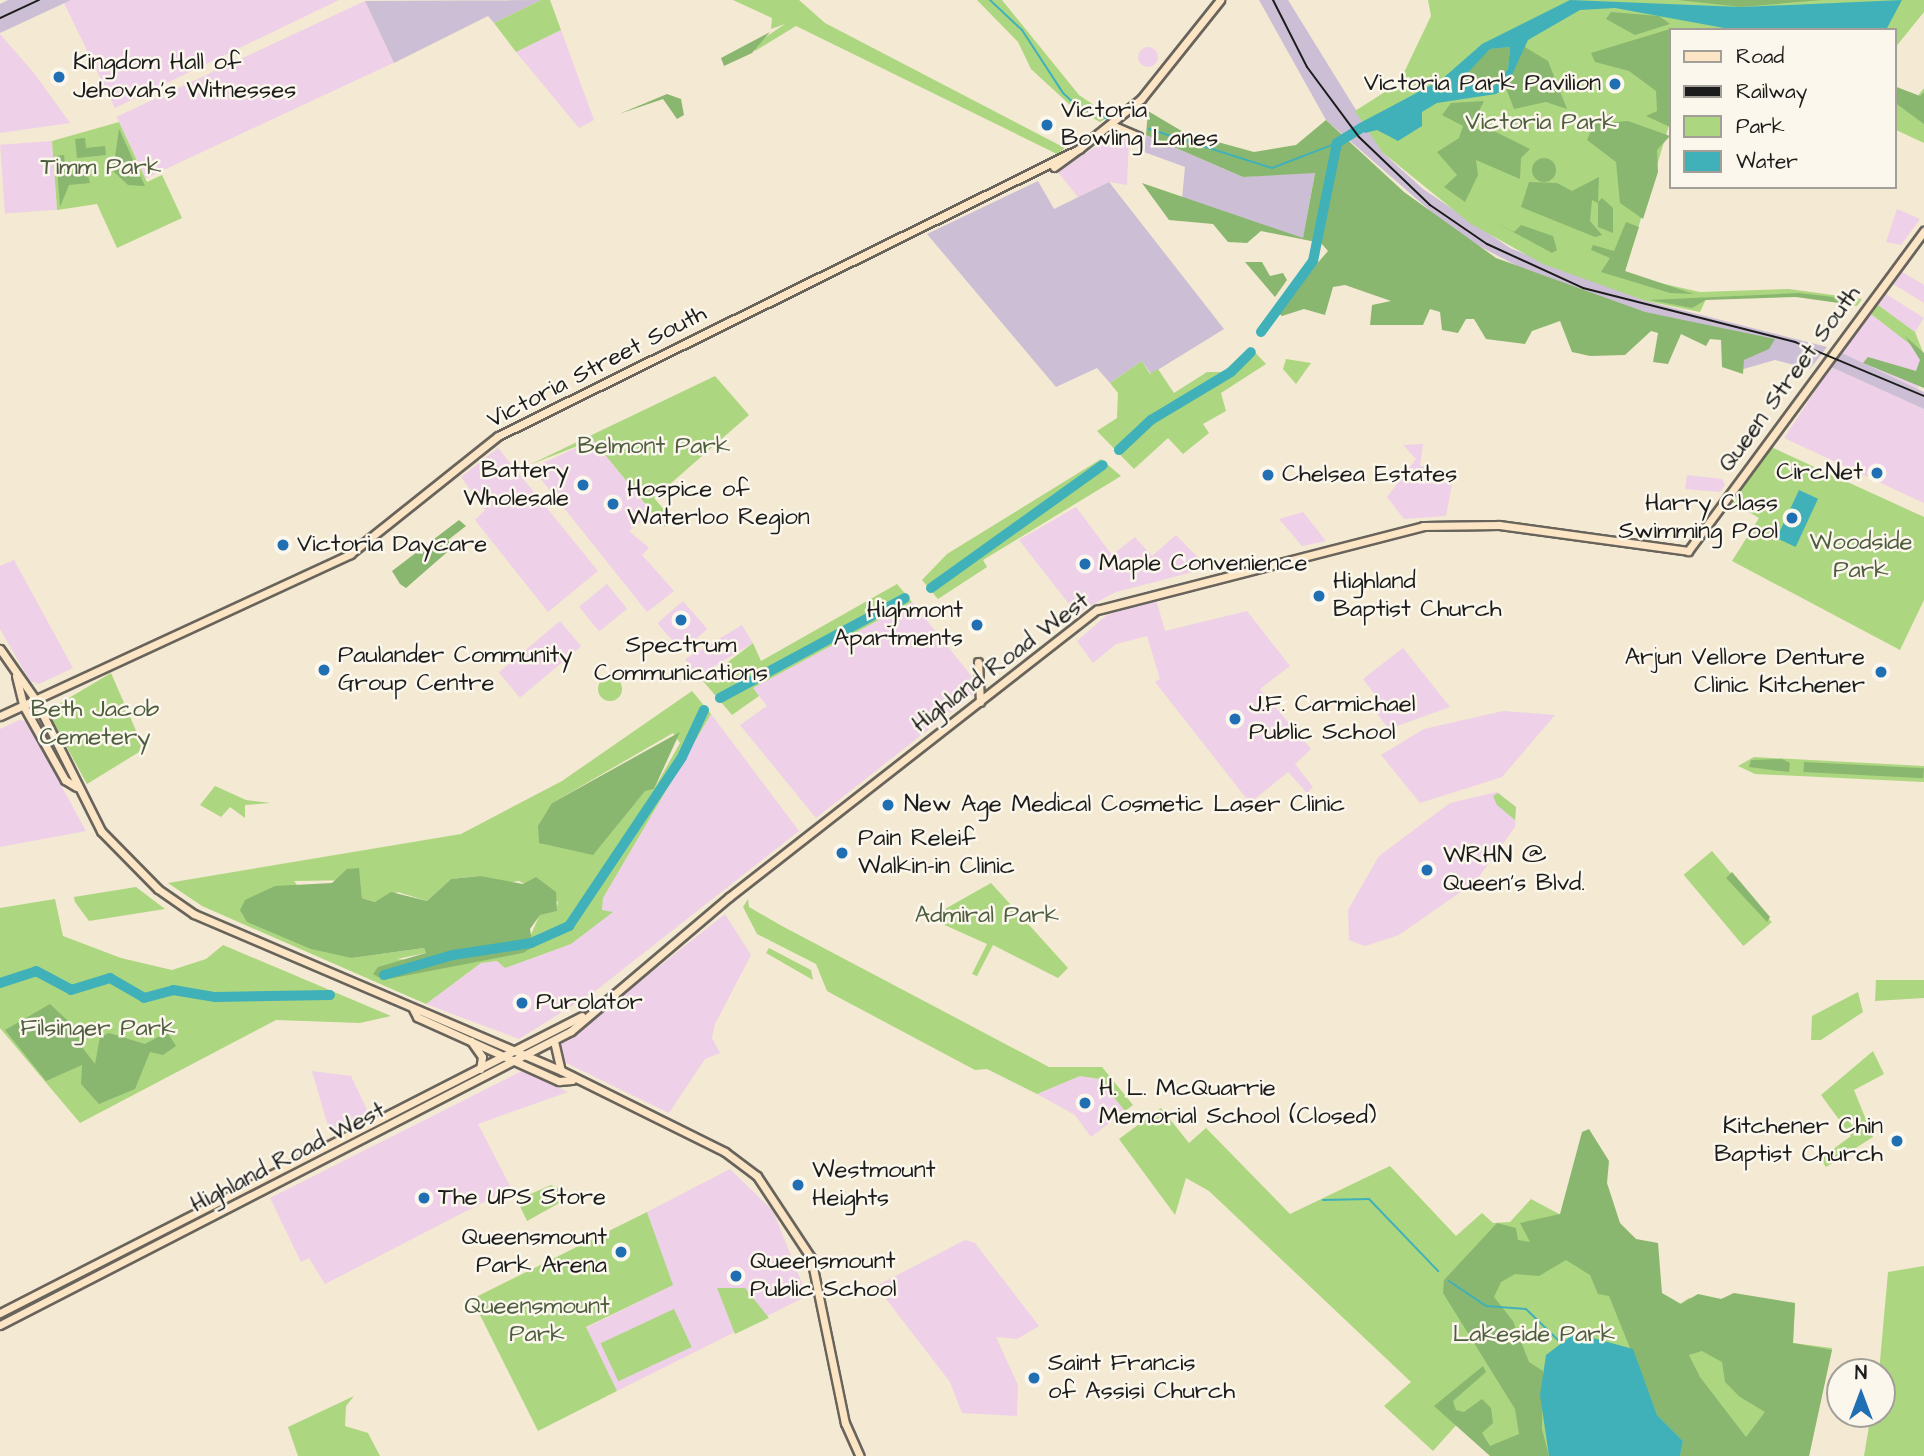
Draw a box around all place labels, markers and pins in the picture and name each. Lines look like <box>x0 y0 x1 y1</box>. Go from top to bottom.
place label: Kingdom Hall of Jehovah's Witnesses <box>73 49 296 105</box>
marker: Kingdom Hall of Jehovah's Witnesses <box>51 69 67 85</box>
place label: Victoria Park Pavilion <box>1364 70 1601 98</box>
marker: Victoria Park Pavilion <box>1607 76 1623 92</box>
place label: Victoria Bowling Lanes <box>1061 97 1218 153</box>
marker: Victoria Bowling Lanes <box>1039 117 1055 133</box>
place label: Battery Wholesale <box>463 457 569 513</box>
place label: CircNet <box>1776 459 1863 487</box>
place label: Chelsea Estates <box>1282 461 1457 489</box>
marker: CircNet <box>1869 465 1885 481</box>
marker: Chelsea Estates <box>1260 467 1276 483</box>
place label: Hospice of Waterloo Region <box>627 476 810 532</box>
marker: Battery Wholesale <box>575 477 591 493</box>
place label: Harry Class Swimming Pool <box>1618 490 1778 546</box>
marker: Hospice of Waterloo Region <box>605 496 621 512</box>
marker: Harry Class Swimming Pool <box>1784 510 1800 526</box>
place label: Victoria Daycare <box>297 531 487 559</box>
marker: Victoria Daycare <box>275 537 291 553</box>
place label: Maple Convenience <box>1099 550 1308 578</box>
marker: Maple Convenience <box>1077 556 1093 572</box>
place label: Highland Baptist Church <box>1333 568 1502 624</box>
marker: Highland Baptist Church <box>1311 588 1327 604</box>
place label: Highmont Apartments <box>834 597 963 653</box>
marker: Spectrum Communications <box>673 612 689 628</box>
marker: Highmont Apartments <box>969 617 985 633</box>
place label: Spectrum Communications <box>594 632 768 688</box>
place label: Paulander Community Group Centre <box>338 642 572 698</box>
place label: Arjun Vellore Denture Clinic Kitchener <box>1625 644 1865 700</box>
marker: Paulander Community Group Centre <box>316 662 332 678</box>
marker: Arjun Vellore Denture Clinic Kitchener <box>1871 662 1891 682</box>
place label: J.F. Carmichael Public School <box>1249 691 1415 747</box>
marker: J.F. Carmichael Public School <box>1227 711 1243 727</box>
place label: New Age Medical Cosmetic Laser Clinic <box>904 791 1345 819</box>
marker: New Age Medical Cosmetic Laser Clinic <box>878 795 898 815</box>
place label: Pain Releif Walkin-in Clinic <box>858 825 1015 881</box>
place label: WRHN @ Queen’s Blvd. <box>1443 842 1585 898</box>
marker: Pain Releif Walkin-in Clinic <box>832 843 852 863</box>
marker: WRHN @ Queen’s Blvd. <box>1417 860 1437 880</box>
place label: Purolator <box>536 989 643 1017</box>
marker: Purolator <box>514 995 530 1011</box>
place label: H. L. McQuarrie Memorial School (Closed) <box>1099 1075 1377 1131</box>
marker: H. L. McQuarrie Memorial School (Closed) <box>1077 1095 1093 1111</box>
place label: Kitchener Chin Baptist Church <box>1714 1113 1883 1169</box>
marker: Kitchener Chin Baptist Church <box>1889 1133 1905 1149</box>
place label: Westmount Heights <box>812 1157 935 1213</box>
marker: Westmount Heights <box>790 1177 806 1193</box>
place label: The UPS Store <box>438 1184 606 1212</box>
marker: The UPS Store <box>416 1190 432 1206</box>
place label: Queensmount Park Arena <box>462 1224 607 1280</box>
marker: Queensmount Park Arena <box>613 1244 629 1260</box>
place label: Queensmount Public School <box>750 1248 896 1304</box>
marker: Queensmount Public School <box>728 1268 744 1284</box>
place label: Saint Francis of Assisi Church <box>1048 1350 1235 1406</box>
marker: Saint Francis of Assisi Church <box>1026 1370 1042 1386</box>

